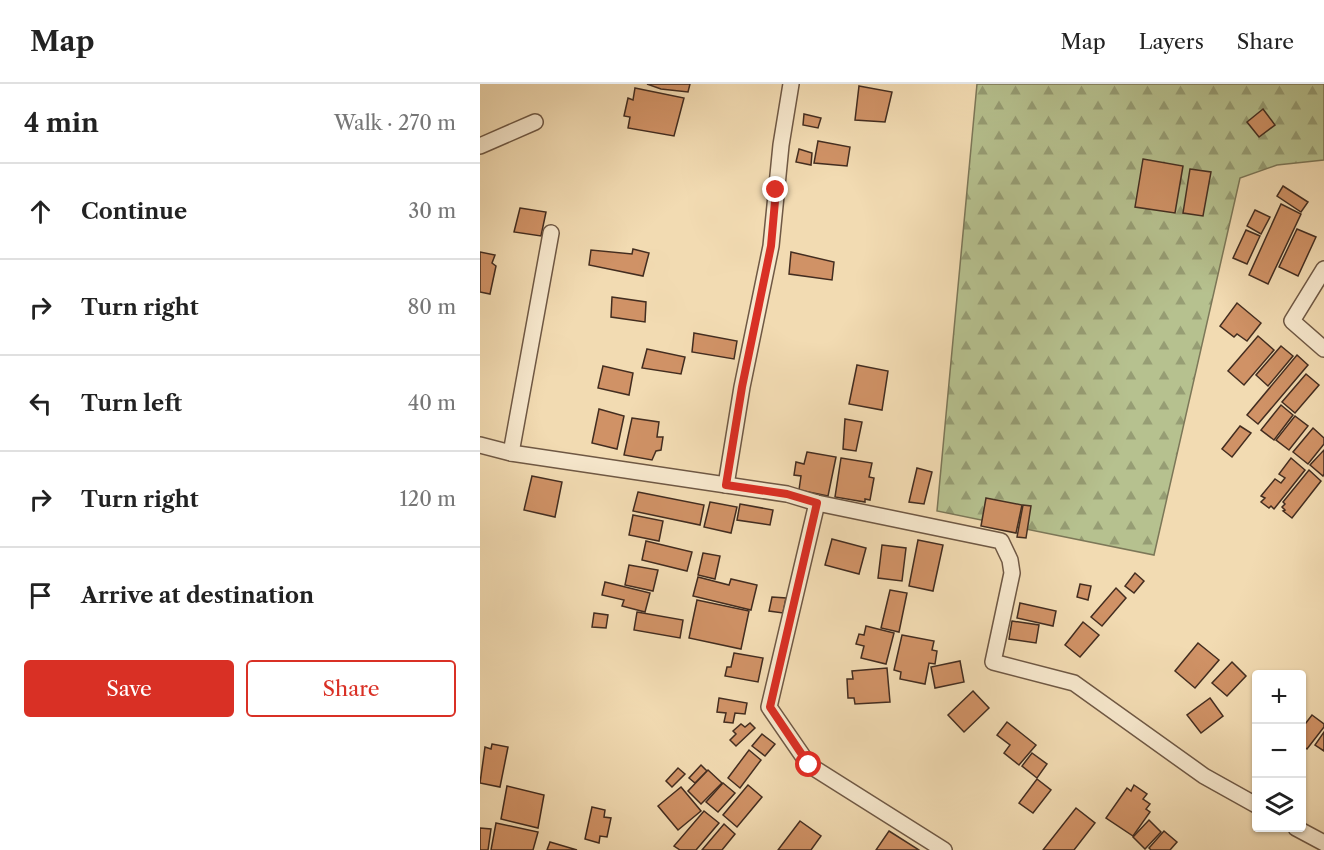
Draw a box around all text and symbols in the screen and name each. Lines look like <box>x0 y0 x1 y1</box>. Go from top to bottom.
text: Map <box>30 24 94 58</box>
text: Map <box>1061 29 1106 54</box>
text: Layers <box>1139 29 1204 54</box>
text: Share <box>1237 29 1294 54</box>
text: 4 min <box>24 107 99 139</box>
text: Walk · 270 m <box>334 111 456 135</box>
route end <box>762 176 788 202</box>
icon: ahead <box>24 195 57 228</box>
text: Continue <box>81 198 187 225</box>
text: 30 m <box>408 199 456 223</box>
icon: right <box>24 291 57 324</box>
text: Turn right <box>81 294 199 321</box>
text: 80 m <box>408 295 456 319</box>
icon: left <box>24 387 57 420</box>
text: Turn left <box>81 390 182 417</box>
text: 40 m <box>408 391 456 415</box>
icon: right <box>24 483 57 516</box>
text: Turn right <box>81 486 199 513</box>
text: 120 m <box>399 487 456 511</box>
icon: arrive <box>24 579 57 612</box>
text: Arrive at destination <box>81 582 314 609</box>
button: Save <box>24 660 234 717</box>
button: Share <box>246 660 456 717</box>
map controls <box>1252 670 1306 832</box>
button: + <box>1252 670 1306 724</box>
button: − <box>1252 724 1306 778</box>
route start <box>795 751 821 777</box>
button: layers <box>1252 778 1306 832</box>

